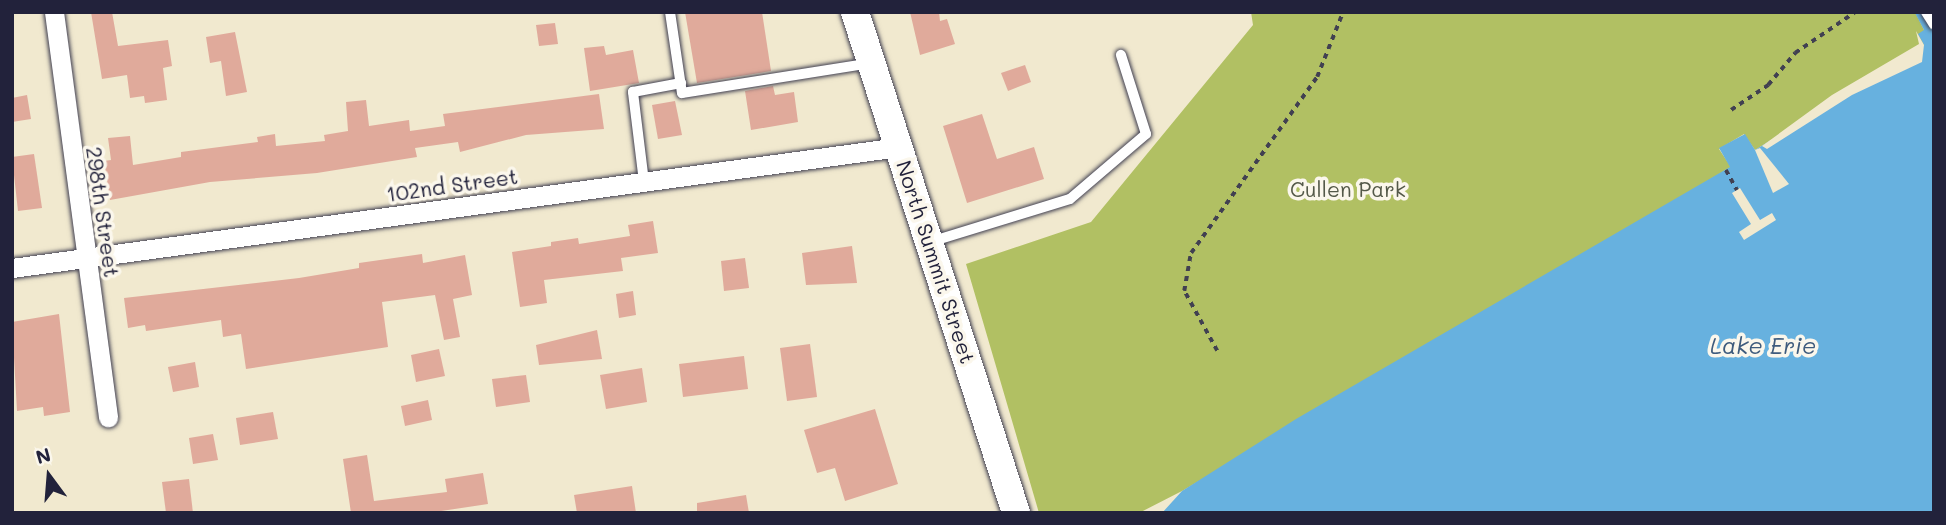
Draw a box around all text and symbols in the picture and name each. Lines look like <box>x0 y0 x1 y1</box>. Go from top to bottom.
street label: 298th Street <box>81 145 125 279</box>
street label: North Summit Street <box>891 157 981 367</box>
street label: 102nd Street <box>385 163 519 207</box>
park label: Cullen Park <box>1290 176 1406 202</box>
water label: Lake Erie <box>1710 331 1816 359</box>
north arrow <box>14 441 84 511</box>
text: N <box>33 441 53 469</box>

